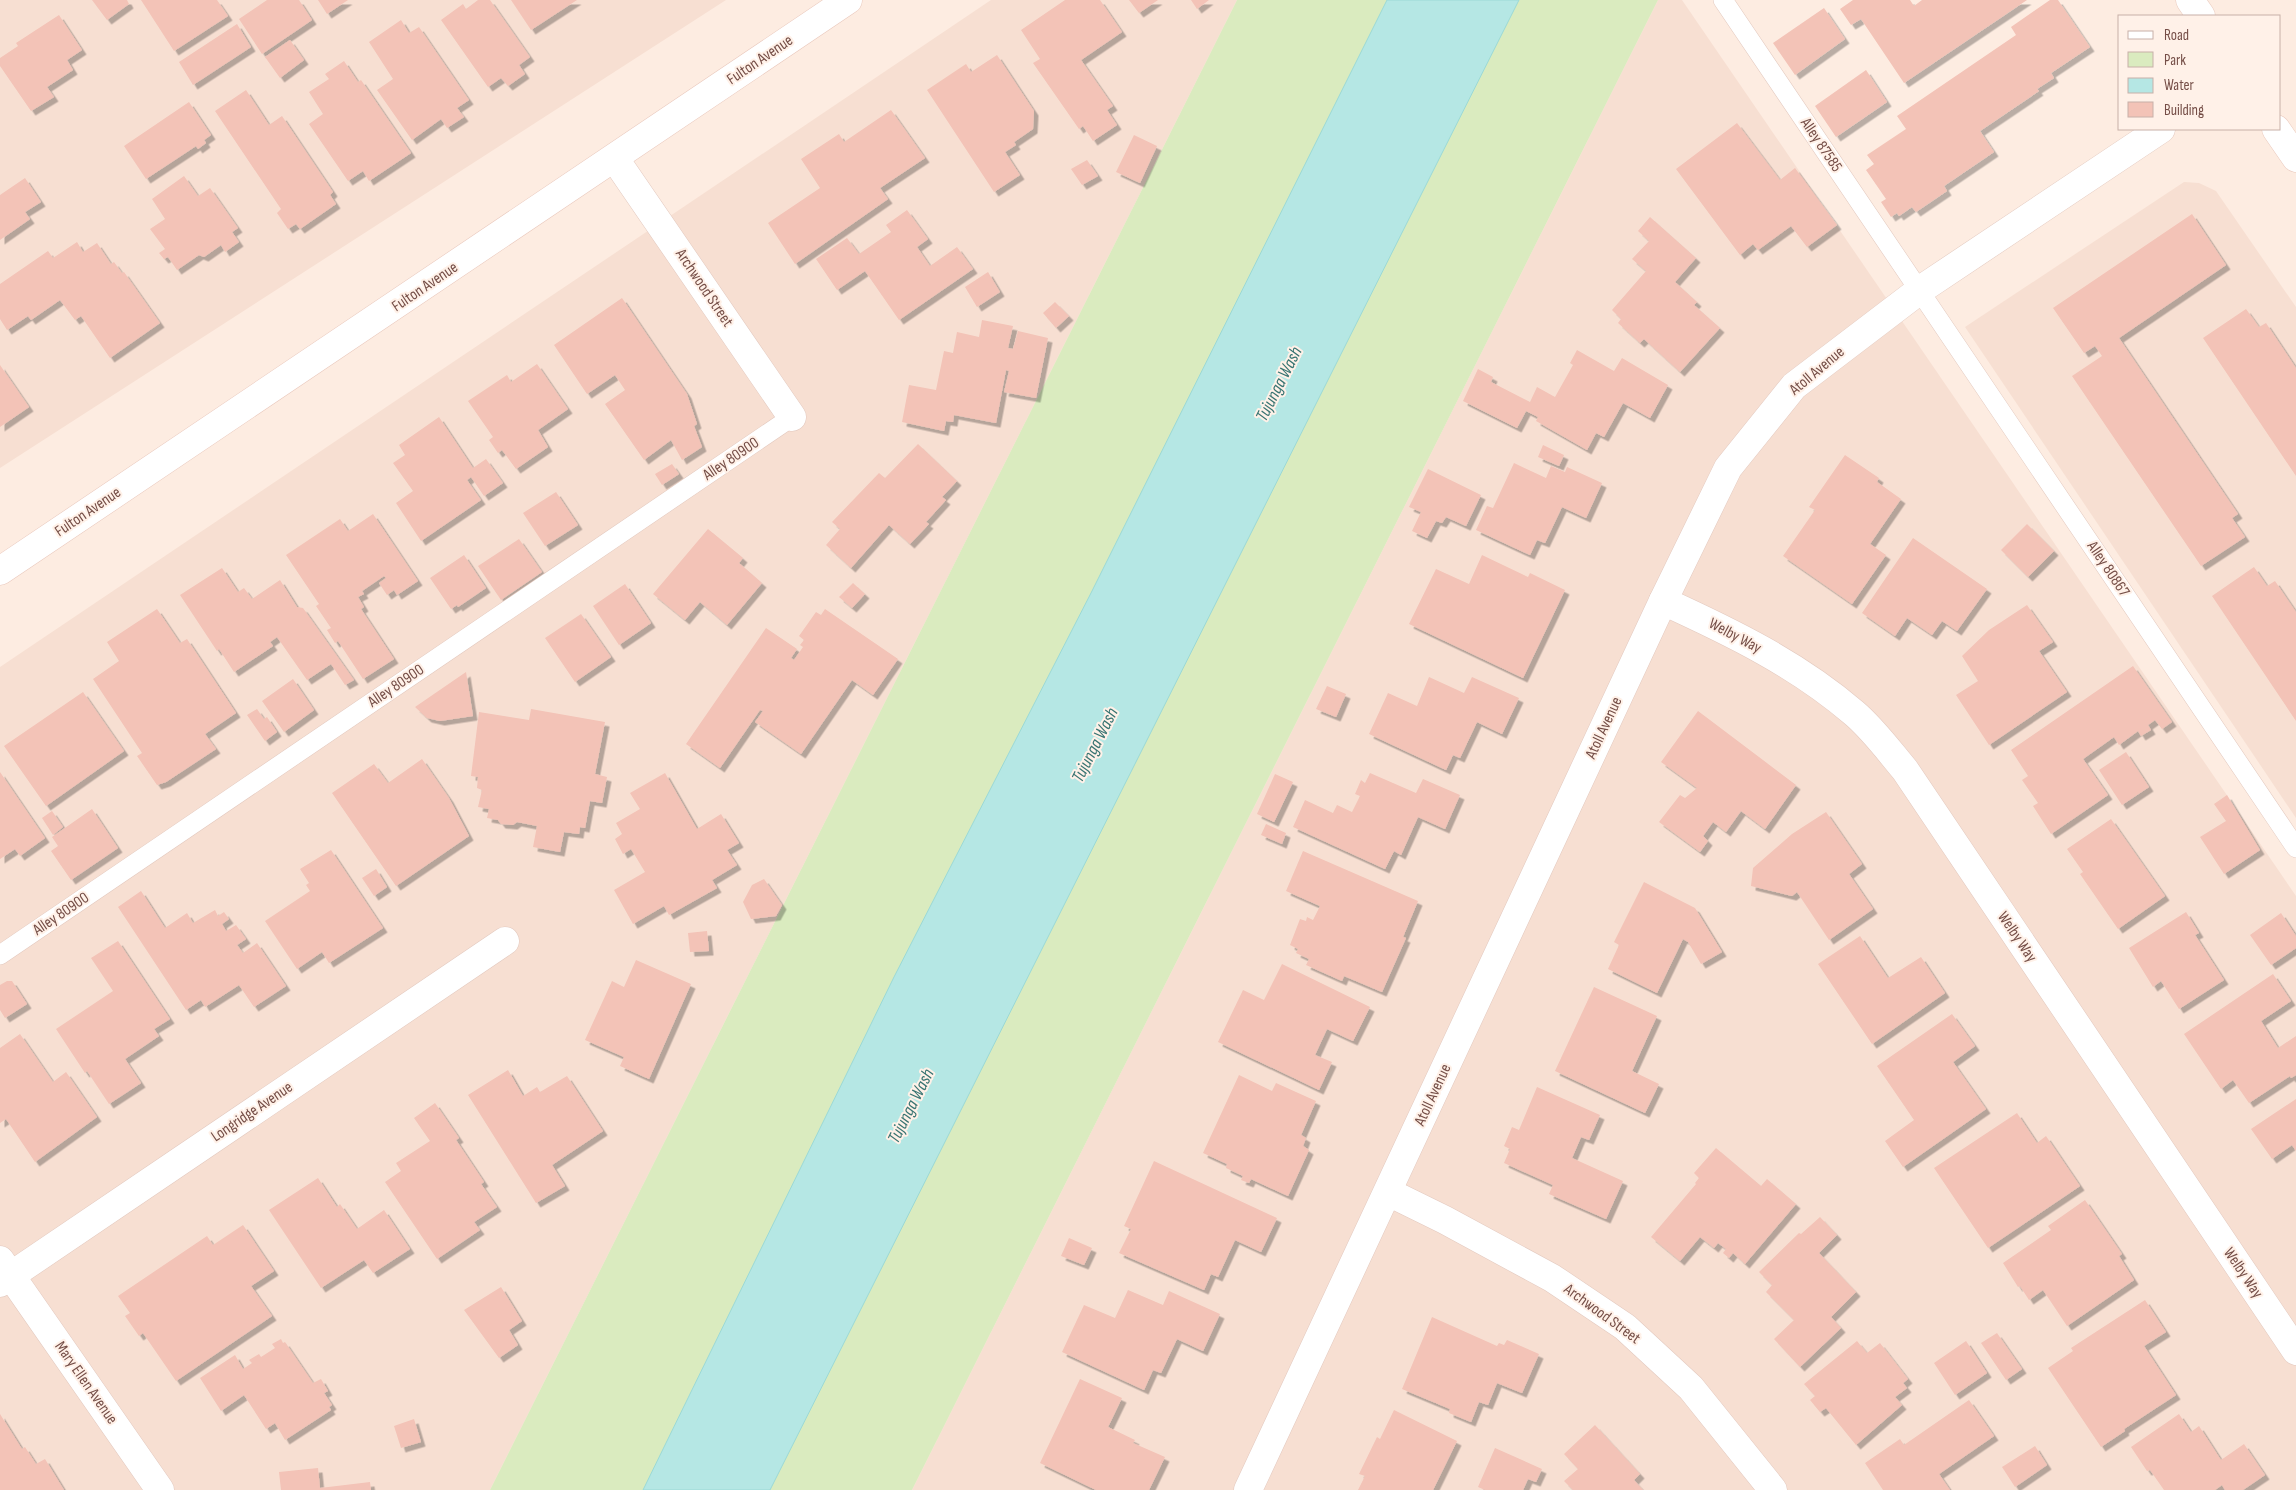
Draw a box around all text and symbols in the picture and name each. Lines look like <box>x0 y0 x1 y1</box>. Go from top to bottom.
legend <box>2118 15 2281 130</box>
text: Road <box>2164 26 2189 45</box>
street label: Fulton Avenue <box>723 31 797 89</box>
text: Park <box>2164 51 2186 70</box>
text: Water <box>2164 76 2195 95</box>
text: Building <box>2164 101 2204 120</box>
street label: Alley 87585 <box>1795 113 1846 176</box>
street label: Archwood Street <box>670 245 737 331</box>
street label: Fulton Avenue <box>388 258 462 316</box>
water label: Tujunga Wash <box>1251 343 1307 425</box>
street label: Atoll Avenue <box>1785 343 1848 400</box>
street label: Alley 80900 <box>699 433 763 485</box>
street label: Fulton Avenue <box>51 483 125 541</box>
street label: Alley 80867 <box>2082 537 2134 601</box>
street label: Welby Way <box>1705 614 1765 658</box>
street label: Alley 80900 <box>364 660 428 712</box>
street label: Atoll Avenue <box>1581 694 1627 763</box>
water label: Tujunga Wash <box>1067 704 1123 786</box>
street label: Alley 80900 <box>29 888 93 940</box>
street label: Welby Way <box>1993 908 2041 966</box>
street label: Atoll Avenue <box>1410 1061 1456 1130</box>
water label: Tujunga Wash <box>883 1065 939 1147</box>
street label: Longridge Avenue <box>208 1078 296 1146</box>
street label: Welby Way <box>2219 1244 2267 1302</box>
street label: Archwood Street <box>1559 1279 1644 1348</box>
street label: Mary Ellen Avenue <box>51 1338 121 1428</box>

